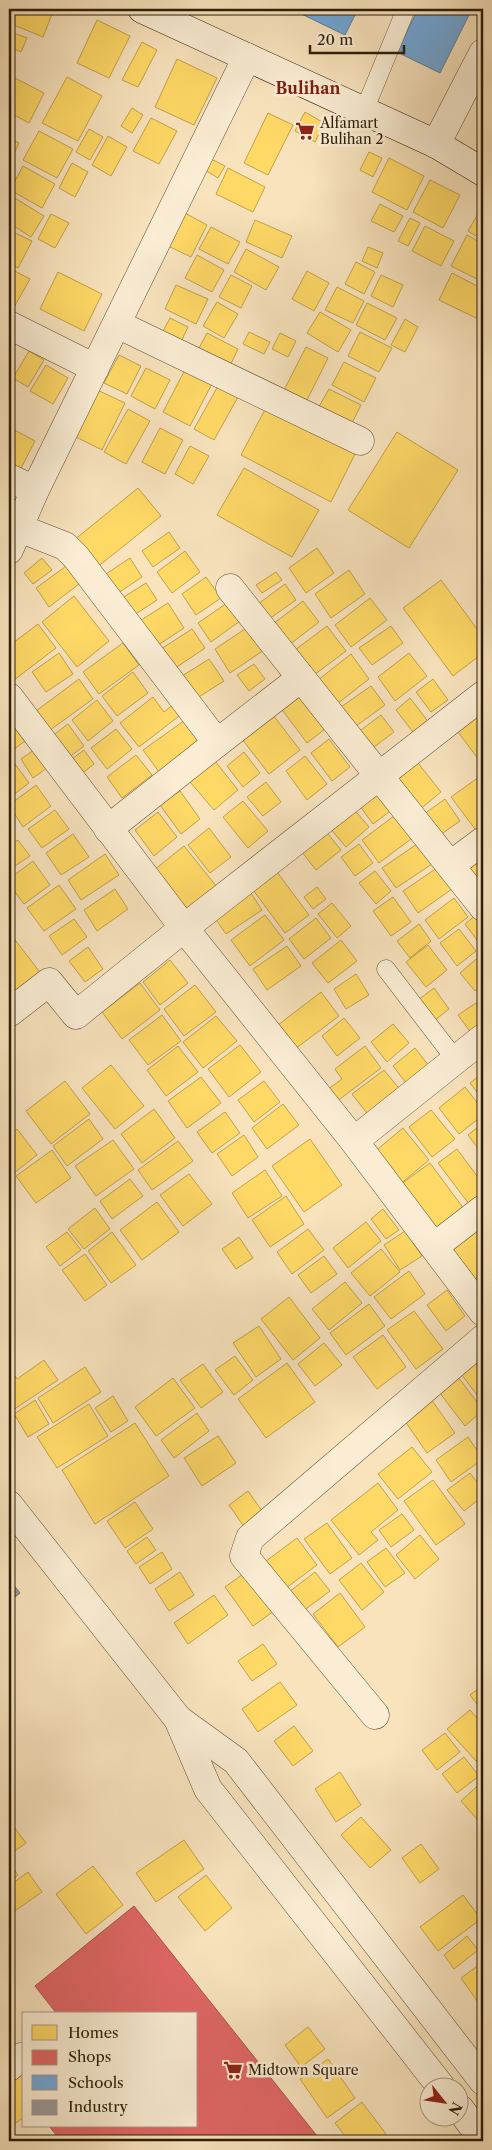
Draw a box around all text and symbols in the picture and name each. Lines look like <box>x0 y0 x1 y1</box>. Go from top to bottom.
scale bar <box>310 22 403 54</box>
text: 20 m <box>317 30 353 49</box>
district label: Bulihan <box>275 78 341 98</box>
place label: Alfamart Bulihan 2 <box>319 114 384 148</box>
supermarket icon: Alfamart Bulihan 2 <box>294 120 316 142</box>
legend <box>22 2012 198 2128</box>
text: Homes <box>68 2023 119 2042</box>
text: Shops <box>68 2047 111 2066</box>
supermarket icon: Midtown Square <box>222 2059 244 2081</box>
place label: Midtown Square <box>248 2061 359 2079</box>
text: Schools <box>68 2073 124 2092</box>
north arrow <box>420 2078 470 2128</box>
text: Industry <box>68 2097 128 2116</box>
text: N <box>444 2099 466 2118</box>

